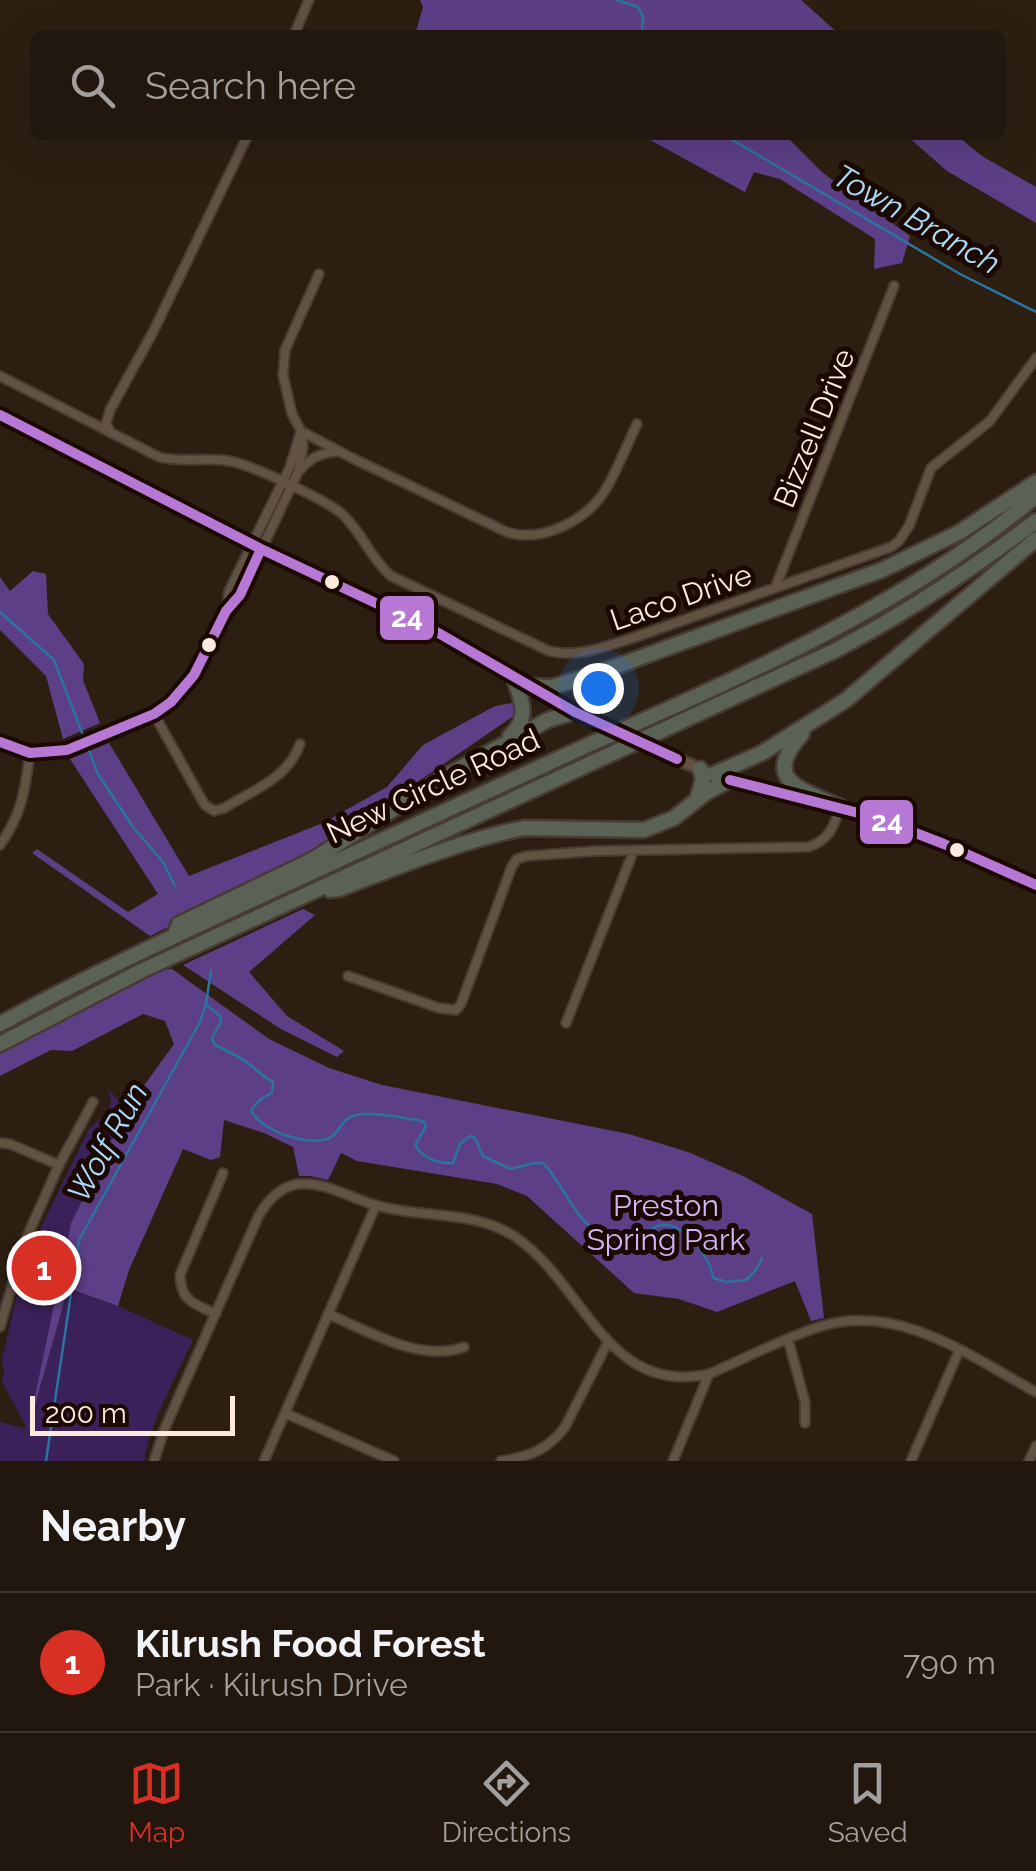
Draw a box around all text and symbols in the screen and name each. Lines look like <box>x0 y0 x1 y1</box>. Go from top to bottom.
search box <box>30 30 1006 140</box>
icon: search <box>65 58 120 113</box>
text: Search here <box>145 63 356 108</box>
water label: Town Branch <box>827 156 1007 282</box>
street label: Bizzell Drive <box>766 344 862 512</box>
street label: Laco Drive <box>606 556 756 638</box>
unlabelled marker <box>322 572 342 592</box>
line badge: 24 <box>378 594 436 642</box>
text: 24 <box>391 601 423 634</box>
unlabelled marker <box>199 635 219 655</box>
your location <box>573 663 624 714</box>
street label: New Circle Road <box>321 721 545 851</box>
line badge: 24 <box>858 798 915 846</box>
text: 24 <box>871 805 903 838</box>
unlabelled marker <box>947 840 967 860</box>
water label: Wolf Run <box>59 1076 155 1208</box>
park label: Preston Spring Park <box>587 1188 745 1257</box>
pin: 1 <box>12 1230 76 1306</box>
scale bar <box>30 1391 235 1436</box>
text: 200 m <box>45 1397 127 1430</box>
text: Nearby <box>40 1502 186 1551</box>
text: Kilrush Food Forest <box>135 1621 486 1666</box>
text: 1 <box>65 1644 80 1681</box>
text: 790 m <box>903 1644 996 1681</box>
text: Park · Kilrush Drive <box>135 1666 408 1703</box>
tab: Map <box>128 1756 185 1849</box>
tab: Directions <box>442 1756 571 1849</box>
tab: Saved <box>828 1756 908 1849</box>

